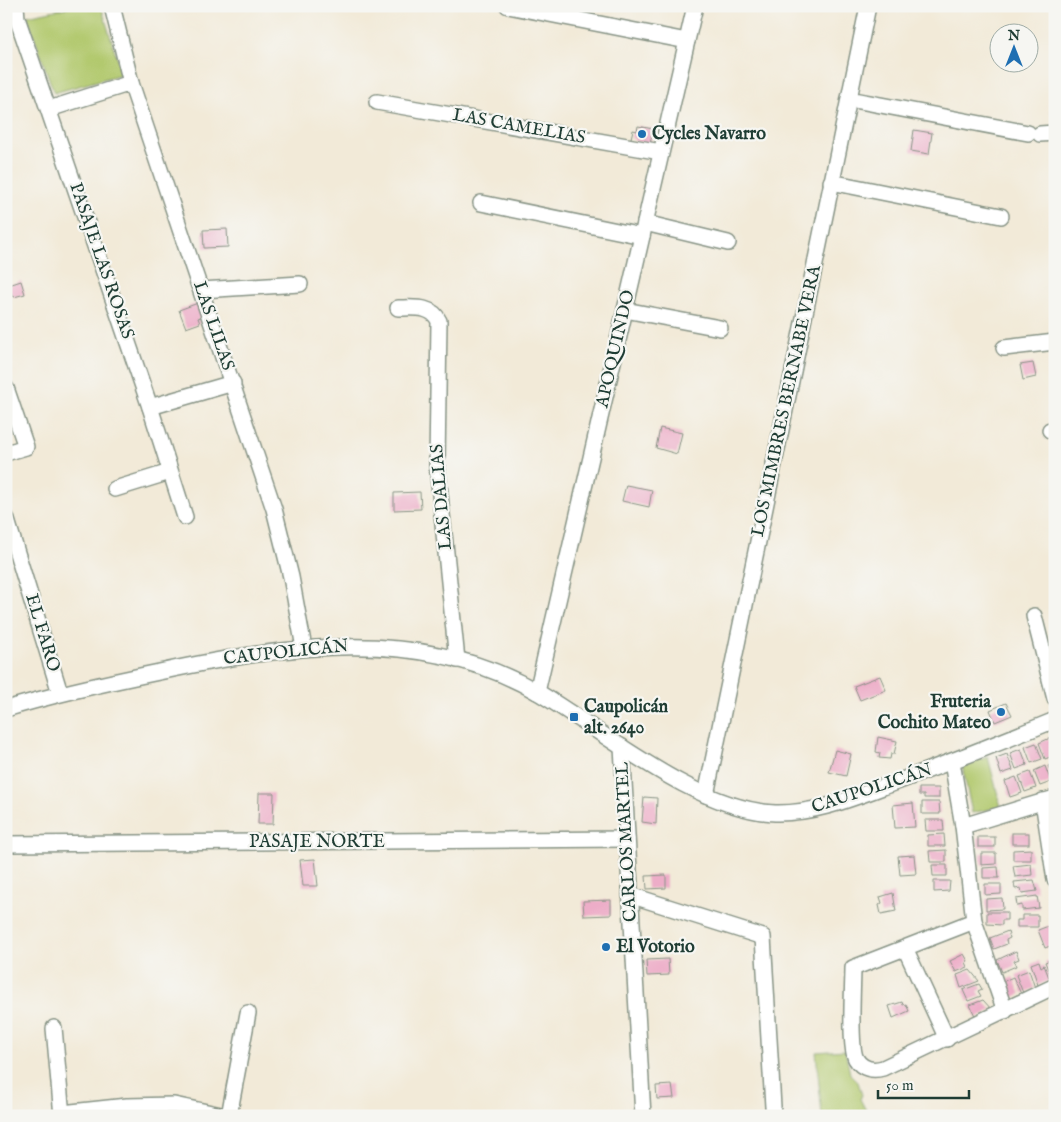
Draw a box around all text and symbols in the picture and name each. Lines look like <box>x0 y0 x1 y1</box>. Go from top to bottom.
north arrow <box>988 22 1038 72</box>
text: N <box>1007 27 1020 45</box>
street label: LAS CAMELIAS <box>451 104 587 150</box>
place label: Cycles Navarro <box>652 123 766 146</box>
marker: Cycles Navarro <box>636 128 648 140</box>
street label: PASAJE LAS ROSAS <box>63 180 139 342</box>
street label: LOS MIMBRES BERNABE VERA <box>747 262 827 539</box>
street label: LAS LILAS <box>187 278 239 374</box>
street label: APOQUINDO <box>591 288 641 411</box>
street label: LAS DALIAS <box>426 443 458 551</box>
street label: EL FARO <box>19 591 65 675</box>
street label: CAUPOLICÁN <box>222 633 350 671</box>
place label: Fruteria Cochito Mateo <box>878 691 992 735</box>
place label: Caupolicán alt. 2640 <box>584 696 669 740</box>
marker: Fruteria Cochito Mateo <box>995 706 1007 718</box>
marker: Caupolicán alt. 2640 <box>568 711 580 723</box>
street label: CAUPOLICÁN <box>808 757 936 819</box>
street label: CARLOS MARTEL <box>611 761 643 923</box>
street label: PASAJE NORTE <box>249 831 385 854</box>
place label: El Votorio <box>616 936 695 959</box>
marker: El Votorio <box>600 941 612 953</box>
scale bar <box>878 1067 970 1099</box>
text: 50 m <box>886 1076 914 1095</box>

